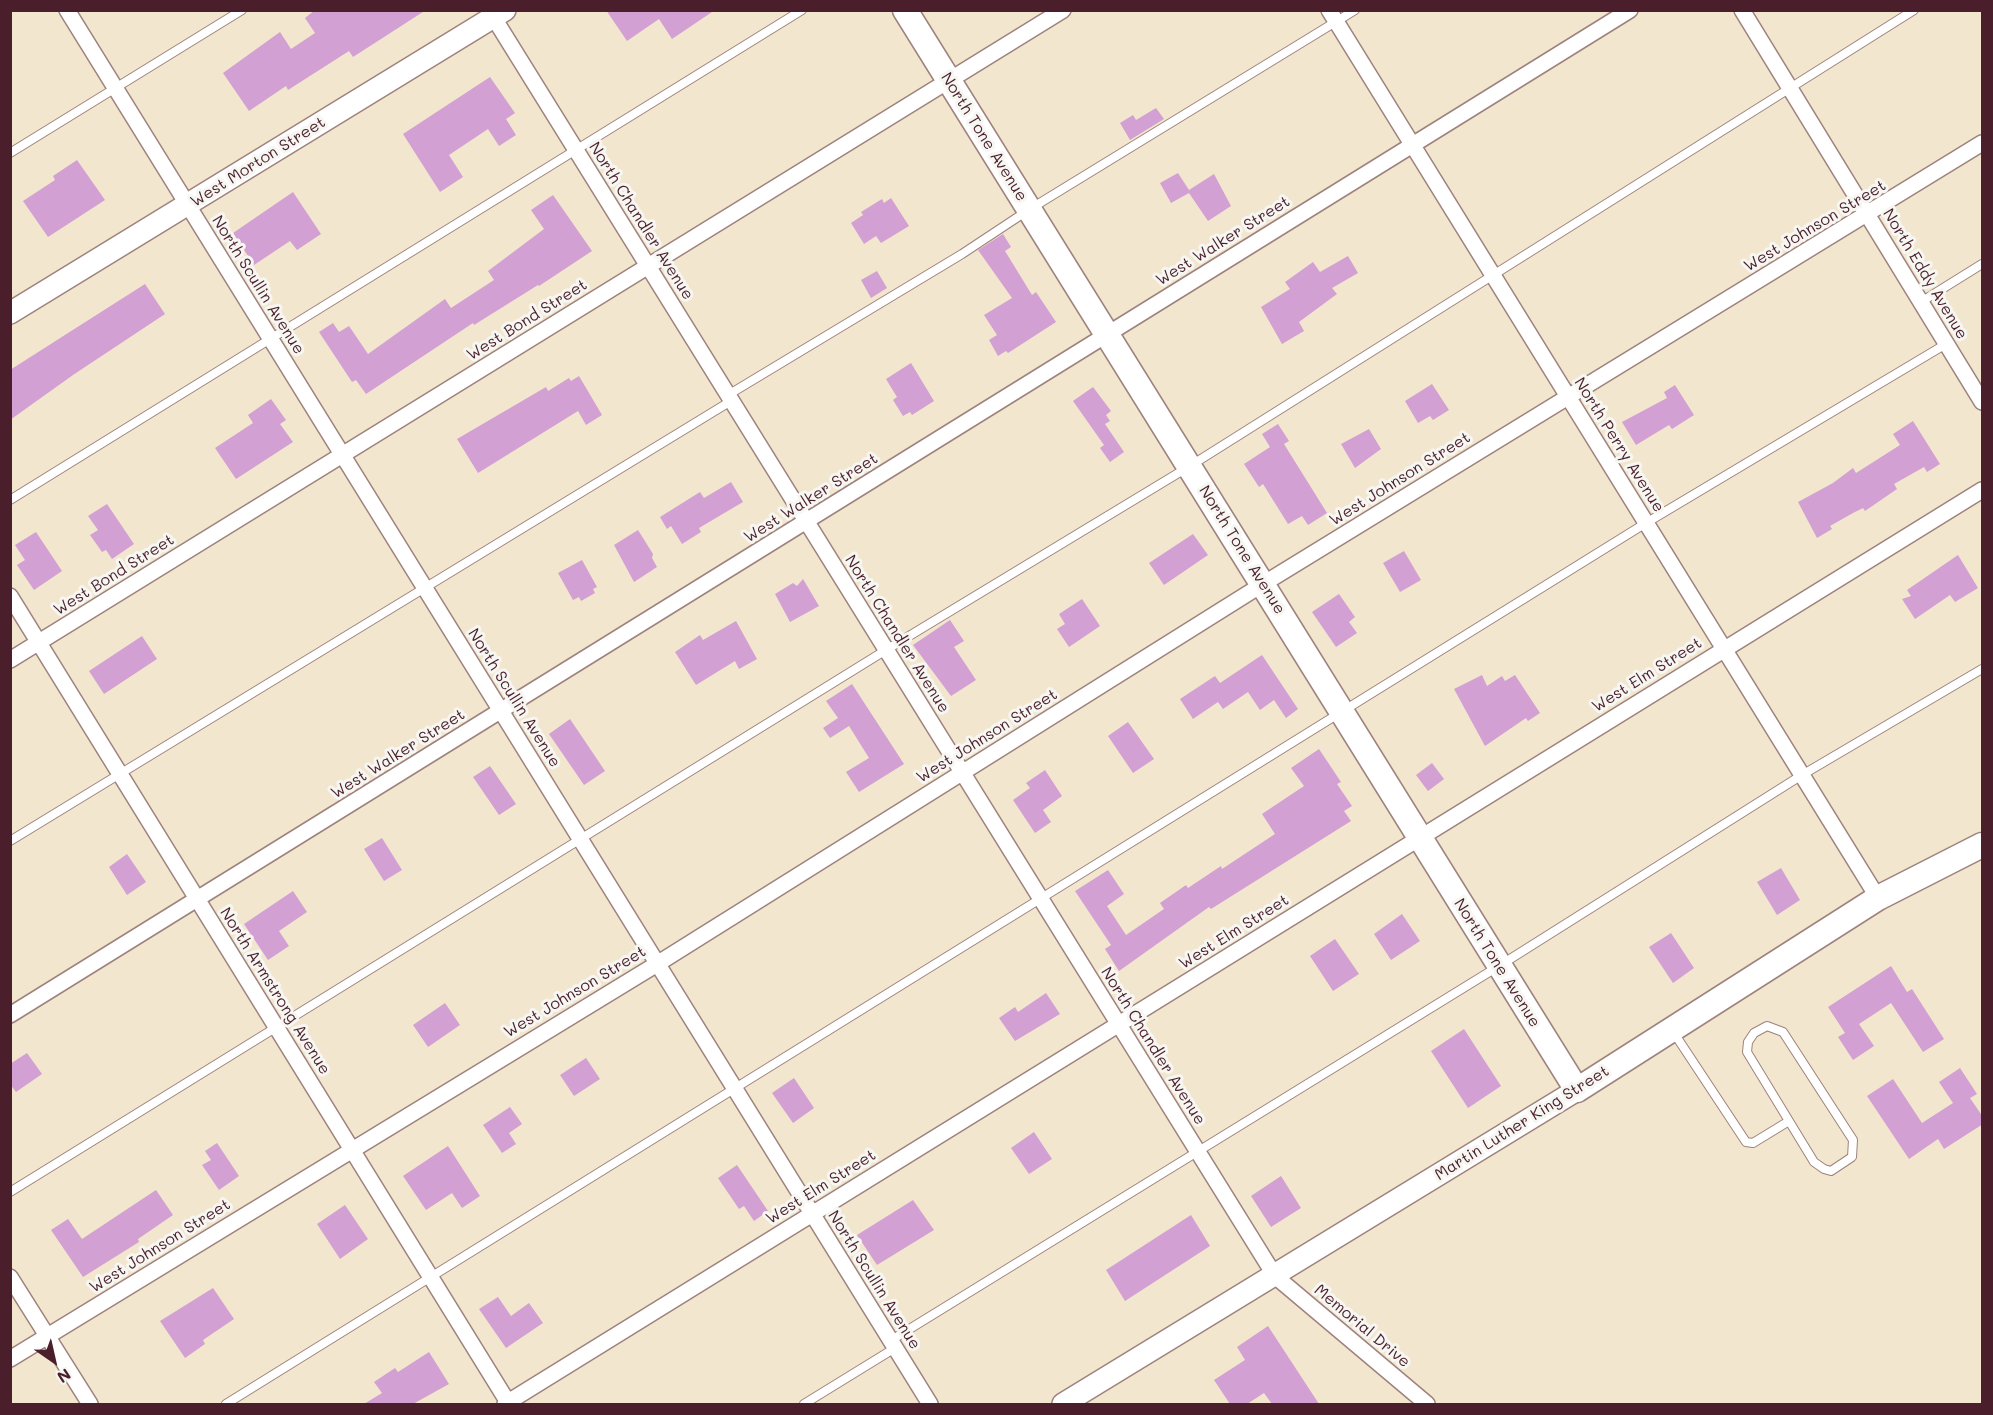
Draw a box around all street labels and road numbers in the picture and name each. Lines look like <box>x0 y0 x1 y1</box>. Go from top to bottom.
street label: North Tone Avenue <box>937 69 1031 205</box>
street label: West Morton Street <box>187 113 329 211</box>
street label: North Chandler Avenue <box>585 139 697 303</box>
street label: West Johnson Street <box>1741 176 1889 276</box>
street label: West Walker Street <box>1152 192 1294 290</box>
street label: North Eddy Avenue <box>1878 205 1972 343</box>
street label: North Scullin Avenue <box>207 212 309 358</box>
street label: West Bond Street <box>463 275 591 365</box>
street label: North Perry Avenue <box>1570 374 1668 516</box>
street label: West Johnson Street <box>1326 428 1474 530</box>
street label: West Walker Street <box>740 449 882 547</box>
street label: North Tone Avenue <box>1195 482 1289 618</box>
street label: West Bond Street <box>50 530 178 620</box>
street label: North Chandler Avenue <box>841 552 953 716</box>
street label: North Scullin Avenue <box>463 625 565 771</box>
street label: West Elm Street <box>1589 634 1705 716</box>
street label: West Johnson Street <box>913 685 1061 787</box>
street label: West Walker Street <box>327 705 469 803</box>
street label: West Elm Street <box>1176 891 1292 973</box>
street label: North Tone Avenue <box>1450 895 1544 1031</box>
street label: North Armstrong Avenue <box>216 904 334 1078</box>
street label: West Johnson Street <box>501 942 649 1042</box>
street label: North Chandler Avenue <box>1097 964 1209 1128</box>
street label: Martin Luther King Street <box>1431 1061 1613 1185</box>
street label: West Elm Street <box>763 1146 879 1228</box>
street label: West Johnson Street <box>86 1195 234 1297</box>
street label: North Scullin Avenue <box>823 1207 925 1353</box>
street label: Memorial Drive <box>1310 1280 1414 1372</box>

